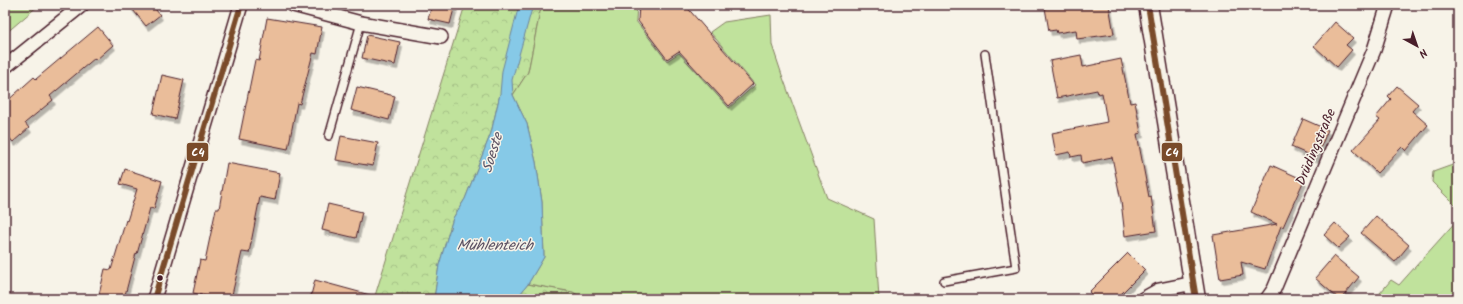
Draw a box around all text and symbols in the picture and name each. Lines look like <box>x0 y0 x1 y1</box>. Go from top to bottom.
north arrow <box>1397 26 1437 66</box>
text: N <box>1414 44 1431 62</box>
street label: Drüdingstraße <box>1290 104 1342 189</box>
water label: Soeste <box>476 129 511 176</box>
line badge: C4 <box>186 142 209 162</box>
line badge: C4 <box>1161 142 1183 162</box>
text: C4 <box>192 144 204 162</box>
text: C4 <box>1166 144 1178 162</box>
water label: Mühlenteich <box>457 234 535 258</box>
unlabelled marker <box>155 273 165 283</box>

